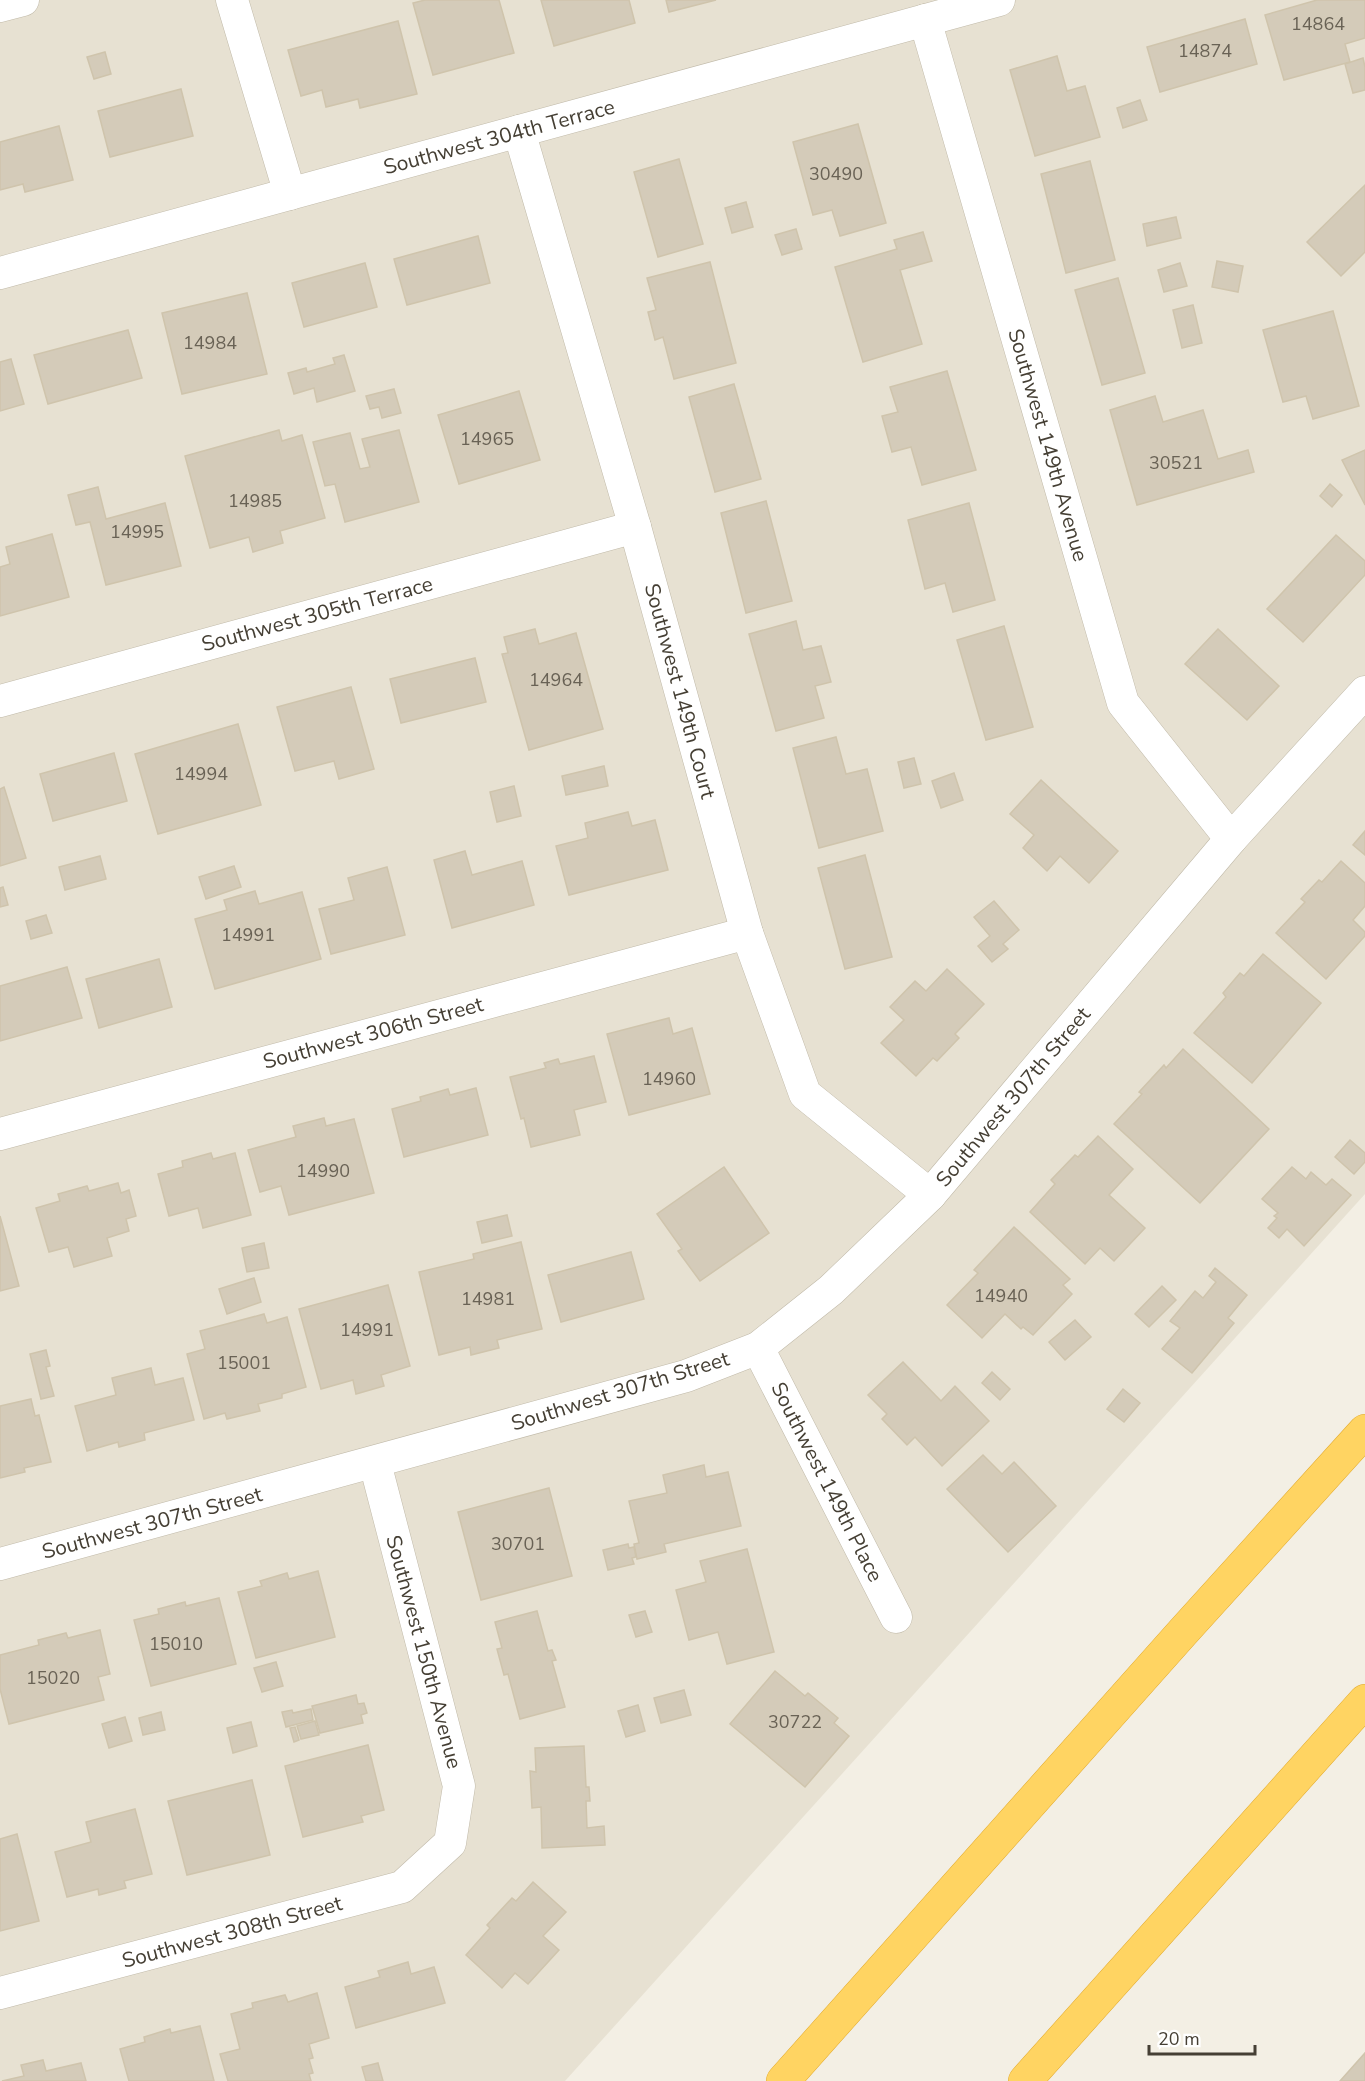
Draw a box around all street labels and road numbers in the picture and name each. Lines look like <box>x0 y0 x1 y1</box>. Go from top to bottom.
street label: Southwest 304th Terrace <box>380 93 618 181</box>
street label: Southwest 149th Avenue <box>1001 325 1095 565</box>
street label: Southwest 305th Terrace <box>198 570 436 658</box>
street label: Southwest 149th Court <box>638 580 722 802</box>
street label: Southwest 306th Street <box>260 990 487 1076</box>
street label: Southwest 307th Street <box>929 1001 1097 1193</box>
street label: Southwest 307th Street <box>507 1344 733 1438</box>
street label: Southwest 149th Place <box>764 1377 890 1587</box>
street label: Southwest 307th Street <box>39 1480 266 1566</box>
street label: Southwest 150th Avenue <box>379 1532 469 1772</box>
street label: Southwest 308th Street <box>119 1889 346 1975</box>

